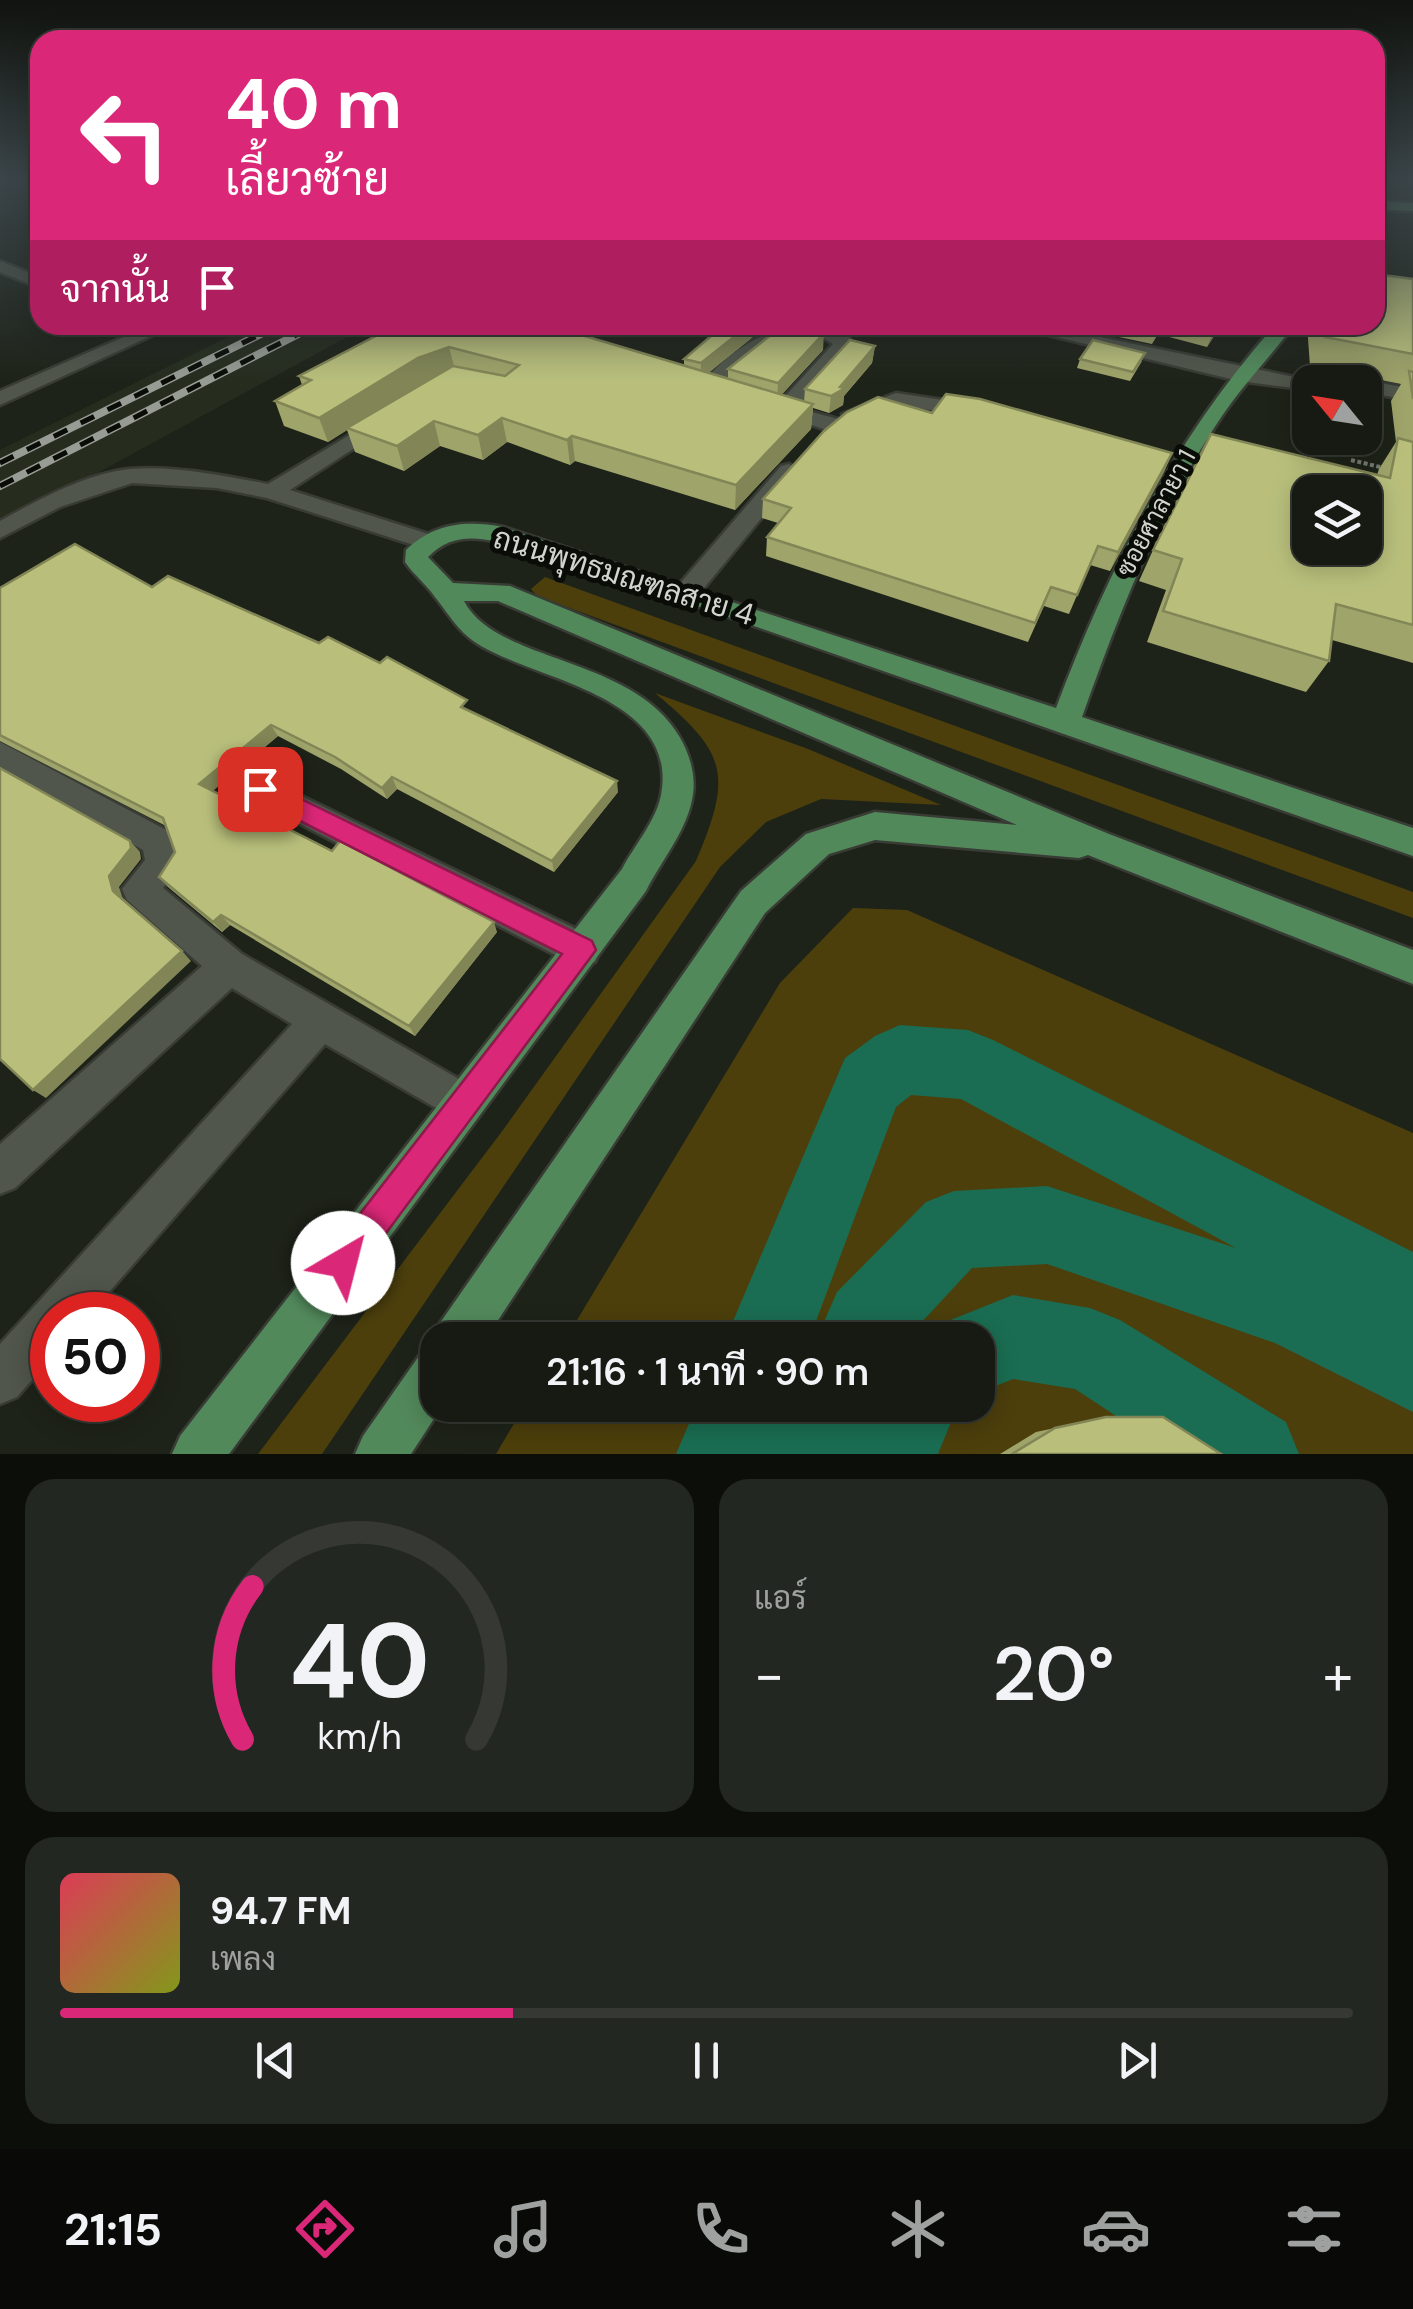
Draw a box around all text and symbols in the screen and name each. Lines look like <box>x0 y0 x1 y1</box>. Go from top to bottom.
text: 40 m <box>225 59 402 150</box>
icon: left <box>60 70 190 200</box>
text: เลี้ยวซ้าย <box>225 150 389 209</box>
icon: arrive <box>190 260 245 315</box>
text: จากนั้น <box>60 264 170 314</box>
north arrow <box>1292 365 1382 455</box>
map controls <box>1292 365 1382 565</box>
street label: ซอยศาลายา 1 <box>1109 444 1203 582</box>
button: layers <box>1292 475 1382 565</box>
street label: ถนนพุทธมณฑลสาย 4 <box>488 518 759 636</box>
pin <box>218 747 303 832</box>
icon: arrive <box>233 762 288 817</box>
position arrow <box>291 1211 395 1315</box>
speed limit sign: 50 <box>30 1292 160 1422</box>
text: 21:16 · 1 นาที · 90 m <box>546 1347 869 1397</box>
text: แอร์ <box>754 1577 807 1619</box>
text: 40 <box>289 1594 430 1729</box>
text: 20° <box>993 1626 1114 1723</box>
text: − <box>754 1639 784 1711</box>
text: + <box>1323 1639 1353 1711</box>
text: km/h <box>317 1714 402 1760</box>
text: 94.7 FM <box>210 1886 351 1936</box>
text: เพลง <box>210 1938 276 1980</box>
icon: previous <box>248 2033 303 2088</box>
icon: pause <box>679 2033 734 2088</box>
icon: next <box>1110 2033 1165 2088</box>
icon: directions <box>290 2194 360 2264</box>
icon: music <box>488 2194 558 2264</box>
icon: phone <box>686 2194 756 2264</box>
icon: climate <box>883 2194 953 2264</box>
icon: car <box>1081 2194 1151 2264</box>
icon: filters <box>1279 2194 1349 2264</box>
text: 21:15 <box>64 2200 162 2259</box>

